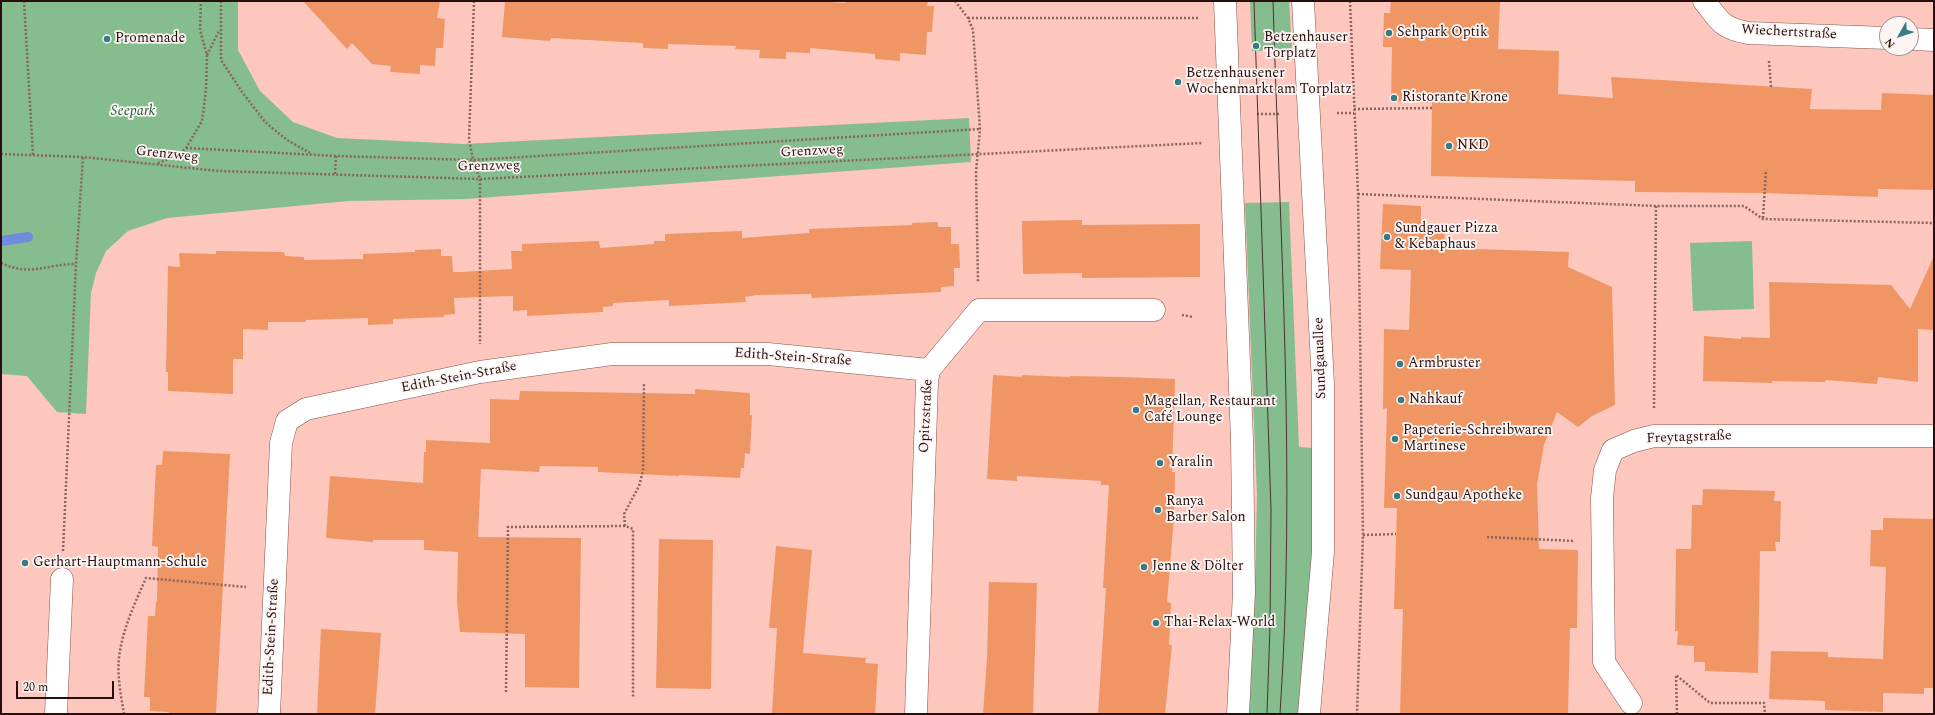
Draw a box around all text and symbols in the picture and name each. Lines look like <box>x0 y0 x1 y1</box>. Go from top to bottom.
north arrow <box>1879 16 1919 56</box>
street label: Wiechertstraße <box>1741 22 1837 44</box>
place label: Sehpark Optik <box>1397 25 1488 41</box>
marker: Sehpark Optik <box>1384 28 1394 38</box>
place label: Betzenhauser Torplatz <box>1264 30 1348 62</box>
place label: Promenade <box>115 31 185 47</box>
marker: Promenade <box>102 34 112 44</box>
text: N <box>1881 34 1900 52</box>
marker: Betzenhauser Torplatz <box>1251 41 1261 51</box>
place label: Betzenhausener Wochenmarkt am Torplatz <box>1186 66 1352 98</box>
marker: Betzenhausener Wochenmarkt am Torplatz <box>1173 77 1183 87</box>
place label: Ristorante Krone <box>1402 90 1508 106</box>
marker: Ristorante Krone <box>1389 93 1399 103</box>
park label: Seepark <box>111 104 155 120</box>
place label: NKD <box>1457 138 1489 154</box>
marker: NKD <box>1444 141 1454 151</box>
street label: Grenzweg <box>780 142 844 162</box>
street label: Grenzweg <box>135 143 199 167</box>
street label: Grenzweg <box>457 158 521 176</box>
place label: Sundgauer Pizza & Kebaphaus <box>1395 221 1498 254</box>
marker: Sundgauer Pizza & Kebaphaus <box>1382 232 1392 242</box>
street label: Sundgauallee <box>1311 317 1331 399</box>
street label: Edith-Stein-Straße <box>734 346 852 370</box>
place label: Armbruster <box>1408 356 1480 372</box>
street label: Edith-Stein-Straße <box>400 359 518 397</box>
marker: Armbruster <box>1395 359 1405 369</box>
street label: Opitzstraße <box>917 379 937 453</box>
place label: Nahkauf <box>1409 392 1462 408</box>
place label: Magellan, Restaurant Café Lounge <box>1144 394 1276 426</box>
marker: Nahkauf <box>1396 395 1406 405</box>
marker: Magellan, Restaurant Café Lounge <box>1131 405 1141 415</box>
place label: Papeterie-Schreibwaren Martinese <box>1403 423 1552 456</box>
street label: Freytagstraße <box>1646 428 1732 448</box>
marker: Papeterie-Schreibwaren Martinese <box>1390 434 1400 444</box>
place label: Yaralin <box>1168 455 1213 471</box>
marker: Yaralin <box>1155 458 1165 468</box>
place label: Sundgau Apotheke <box>1405 488 1522 504</box>
marker: Sundgau Apotheke <box>1392 491 1402 501</box>
place label: Ranya Barber Salon <box>1166 494 1246 526</box>
marker: Ranya Barber Salon <box>1153 505 1163 515</box>
place label: Gerhart-Hauptmann-Schule <box>33 555 207 571</box>
marker: Gerhart-Hauptmann-Schule <box>20 558 30 568</box>
place label: Jenne & Dölter <box>1152 559 1244 575</box>
marker: Jenne & Dölter <box>1139 562 1149 572</box>
street label: Edith-Stein-Straße <box>261 578 283 696</box>
place label: Thai-Relax-World <box>1164 615 1275 631</box>
marker: Thai-Relax-World <box>1151 618 1161 628</box>
scale bar <box>18 673 116 699</box>
text: 20 m <box>23 678 48 697</box>

